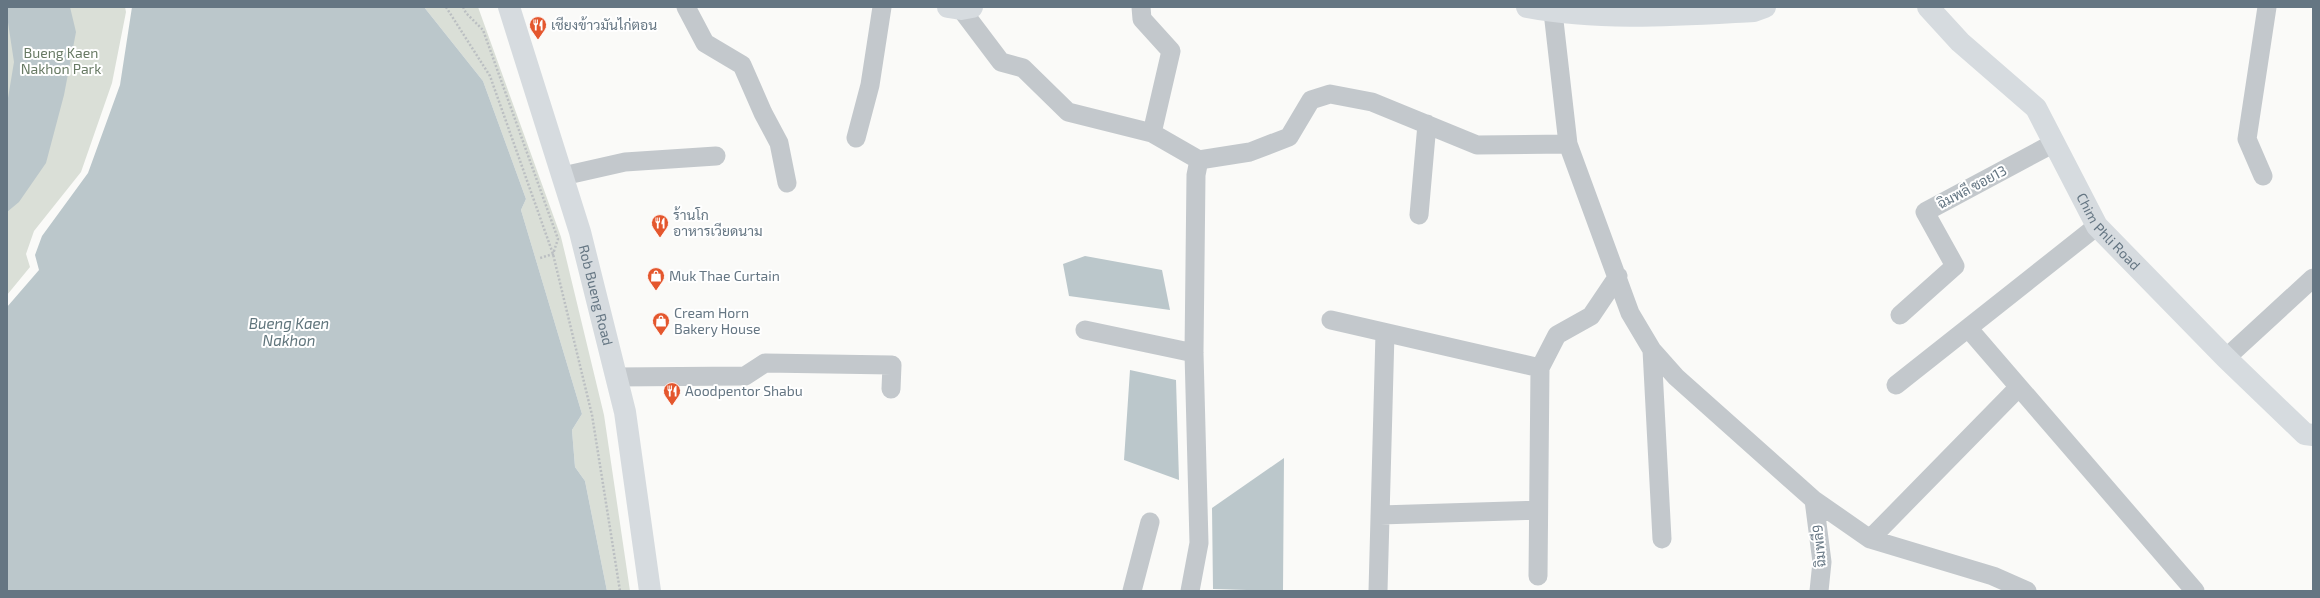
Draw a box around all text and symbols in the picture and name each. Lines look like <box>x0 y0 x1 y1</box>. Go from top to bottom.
restaurant icon: เชียงข้าวมันไก่ตอน <box>528 15 548 40</box>
place label: เชียงข้าวมันไก่ตอน <box>551 16 657 33</box>
park label: Bueng Kaen Nakhon Park <box>21 44 101 77</box>
street label: ฉิมพลี ซอย13 <box>1934 161 2009 212</box>
street label: Chim Phli Road <box>2073 190 2144 273</box>
place label: ร้านโก อาหารเวียดนาม <box>673 206 763 239</box>
restaurant icon: ร้านโก อาหารเวียดนาม <box>650 213 670 238</box>
street label: Rob Bueng Road <box>576 243 617 347</box>
shop icon: Muk Thae Curtain <box>646 266 666 291</box>
place label: Muk Thae Curtain <box>669 267 780 284</box>
place label: Cream Horn Bakery House <box>674 304 761 337</box>
shop icon: Cream Horn Bakery House <box>651 311 671 336</box>
water label: Bueng Kaen Nakhon <box>249 314 329 349</box>
restaurant icon: Aoodpentor Shabu <box>662 381 682 406</box>
place label: Aoodpentor Shabu <box>685 382 803 399</box>
street label: ฉิมพลี9 <box>1808 524 1829 568</box>

